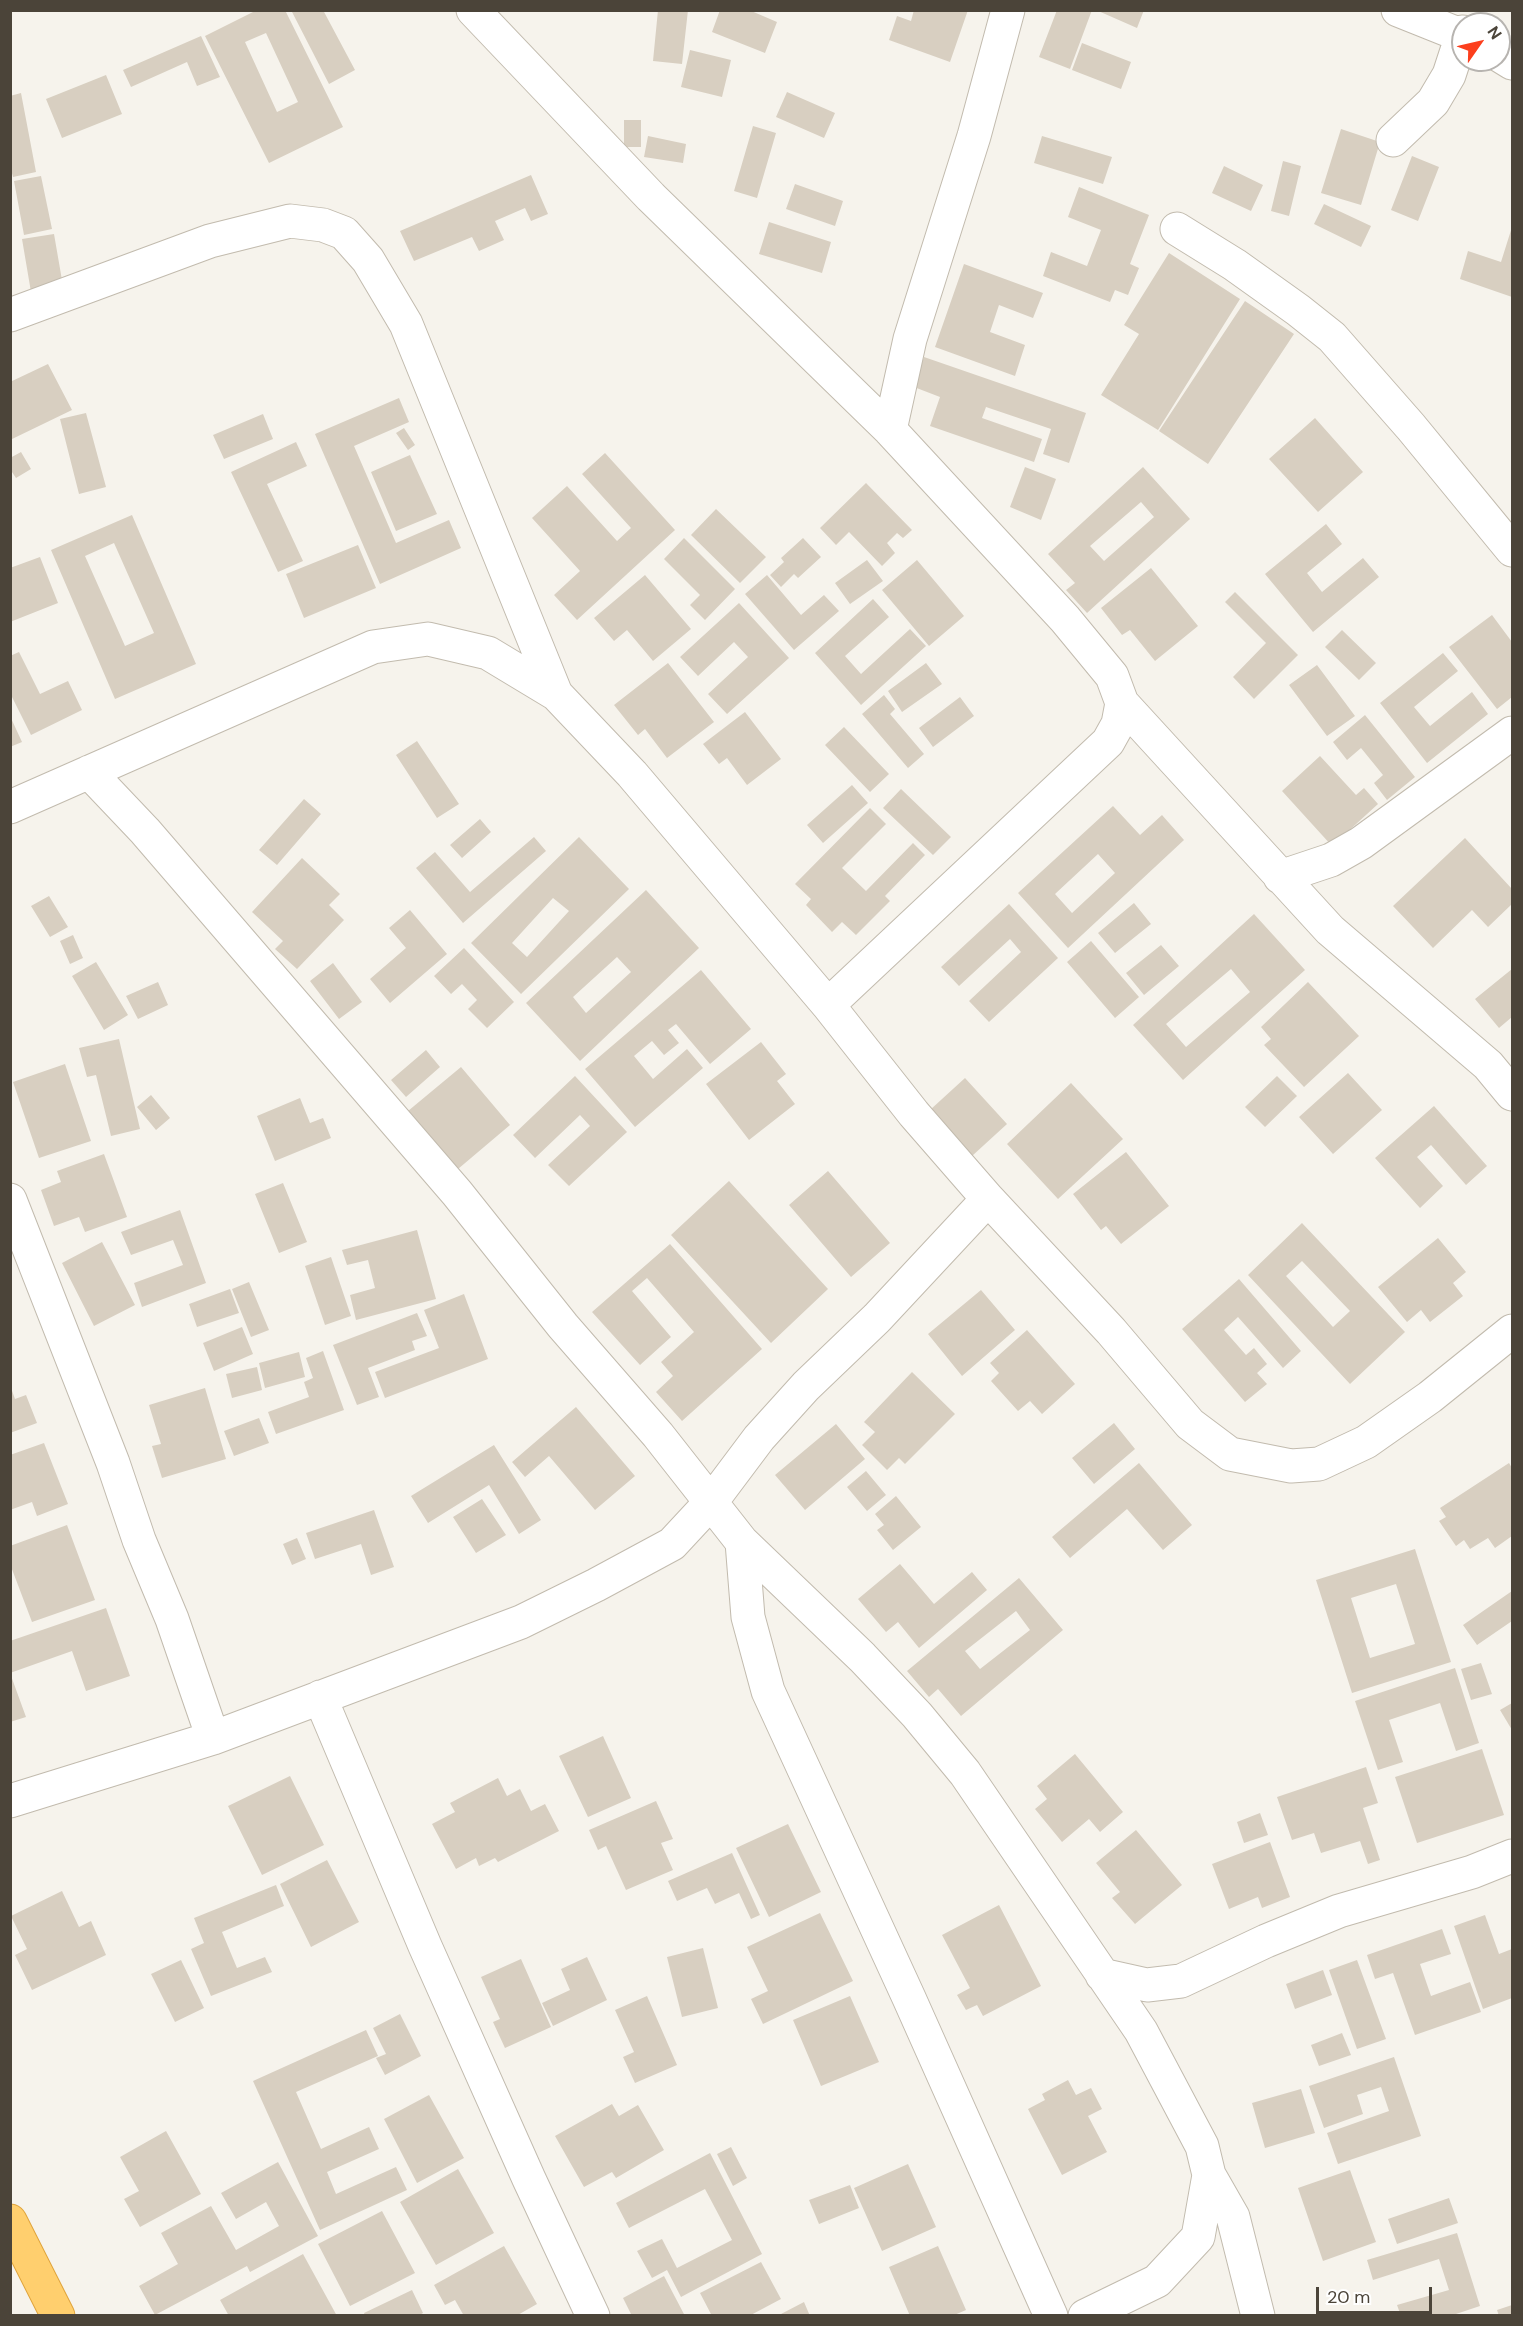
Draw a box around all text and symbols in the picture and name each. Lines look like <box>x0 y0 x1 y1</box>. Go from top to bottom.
north arrow <box>1451 12 1511 72</box>
text: N <box>1483 22 1507 43</box>
scale bar <box>1319 2275 1434 2313</box>
text: 20 m <box>1327 2285 1370 2309</box>

